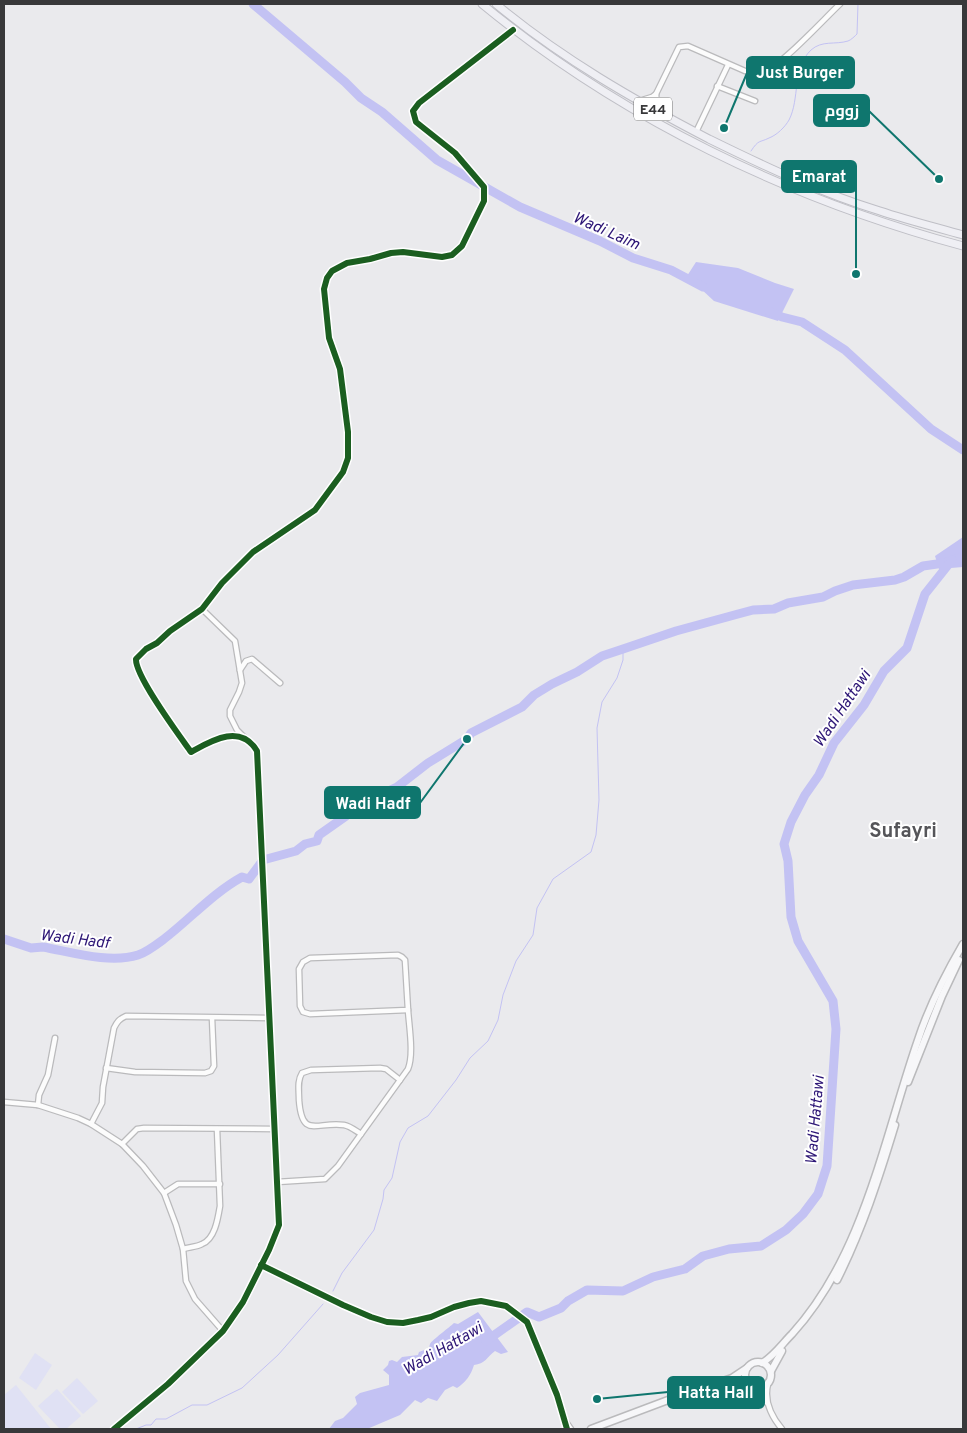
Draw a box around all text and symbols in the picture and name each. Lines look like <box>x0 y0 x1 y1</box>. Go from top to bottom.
callout: Just Burger <box>747 57 854 88</box>
text: Just Burger <box>756 64 844 84</box>
callout: زووم <box>814 95 869 126</box>
road number: E44 <box>634 98 672 120</box>
text: زووم <box>825 102 859 122</box>
callout: Emarat <box>782 161 856 192</box>
text: Emarat <box>792 168 846 188</box>
water label: Wadi Laim <box>570 208 643 255</box>
water label: Wadi Hattawi <box>809 666 876 752</box>
callout: Wadi Hadf <box>325 787 420 818</box>
text: Wadi Hadf <box>335 795 411 815</box>
district label: Sufayri <box>869 819 937 845</box>
water label: Wadi Hadf <box>39 926 112 954</box>
water label: Wadi Hattawi <box>802 1074 830 1165</box>
water label: Wadi Hattawi <box>399 1318 488 1381</box>
callout: Hatta Hall <box>668 1377 764 1408</box>
text: Hatta Hall <box>678 1384 754 1404</box>

